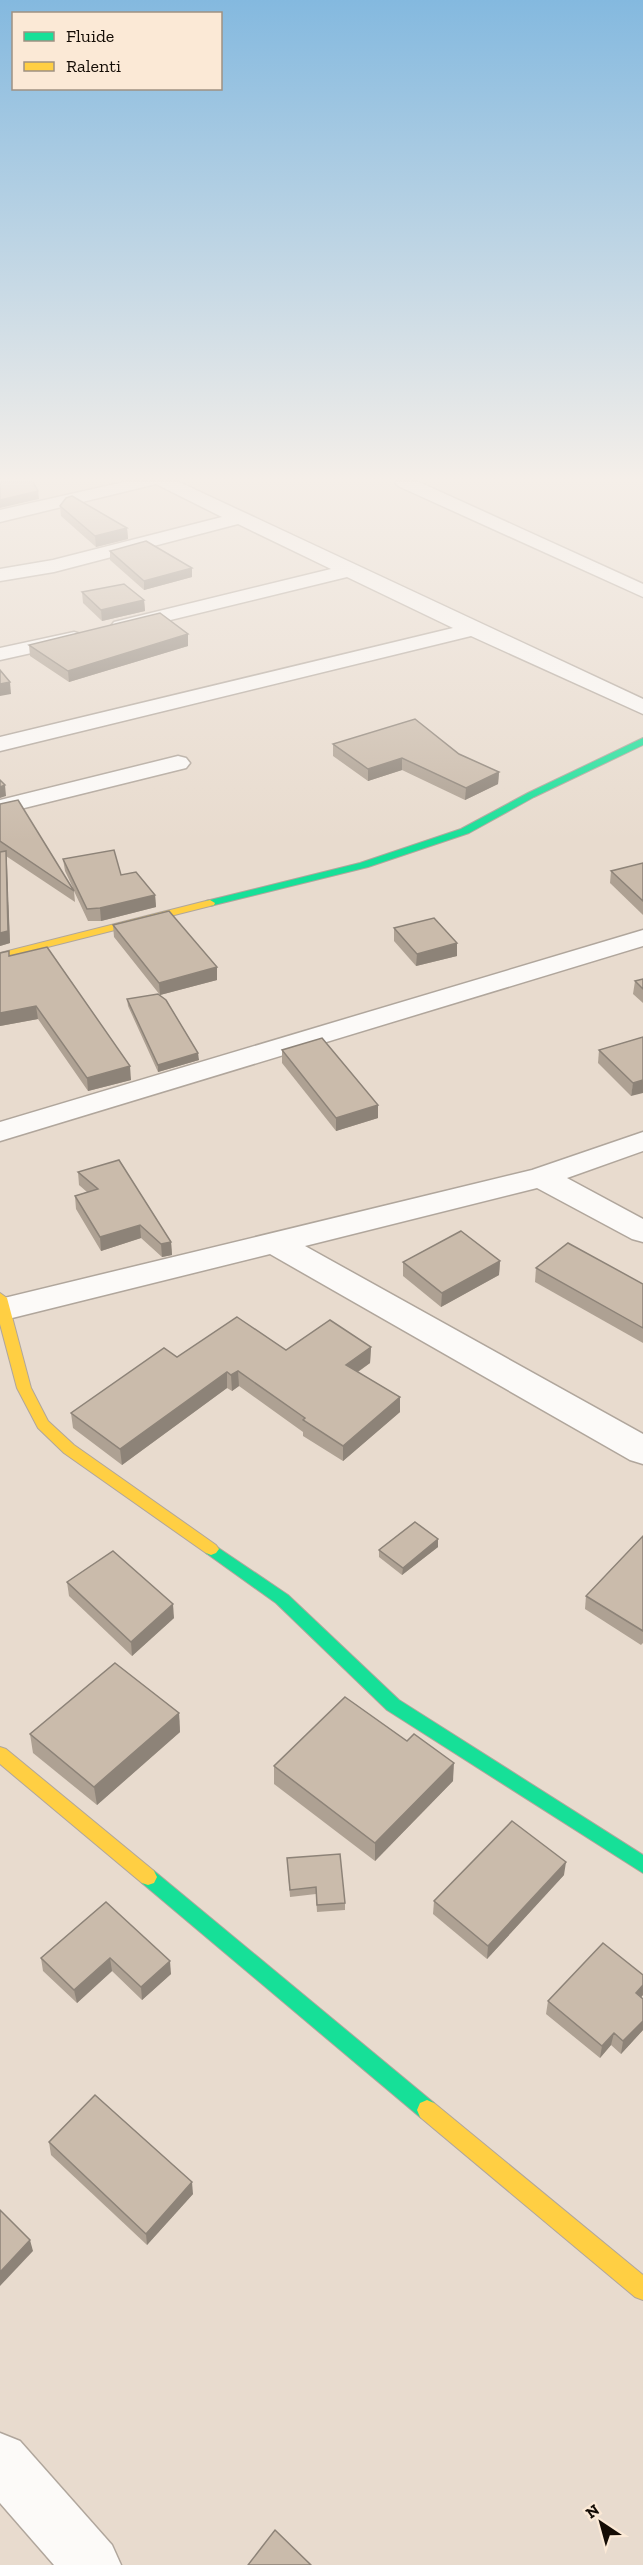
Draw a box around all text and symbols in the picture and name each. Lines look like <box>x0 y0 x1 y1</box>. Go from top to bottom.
legend <box>12 12 222 90</box>
text: Fluide <box>66 25 114 47</box>
text: Ralenti <box>66 55 121 77</box>
north arrow <box>571 2493 631 2553</box>
text: N <box>582 2500 603 2523</box>

